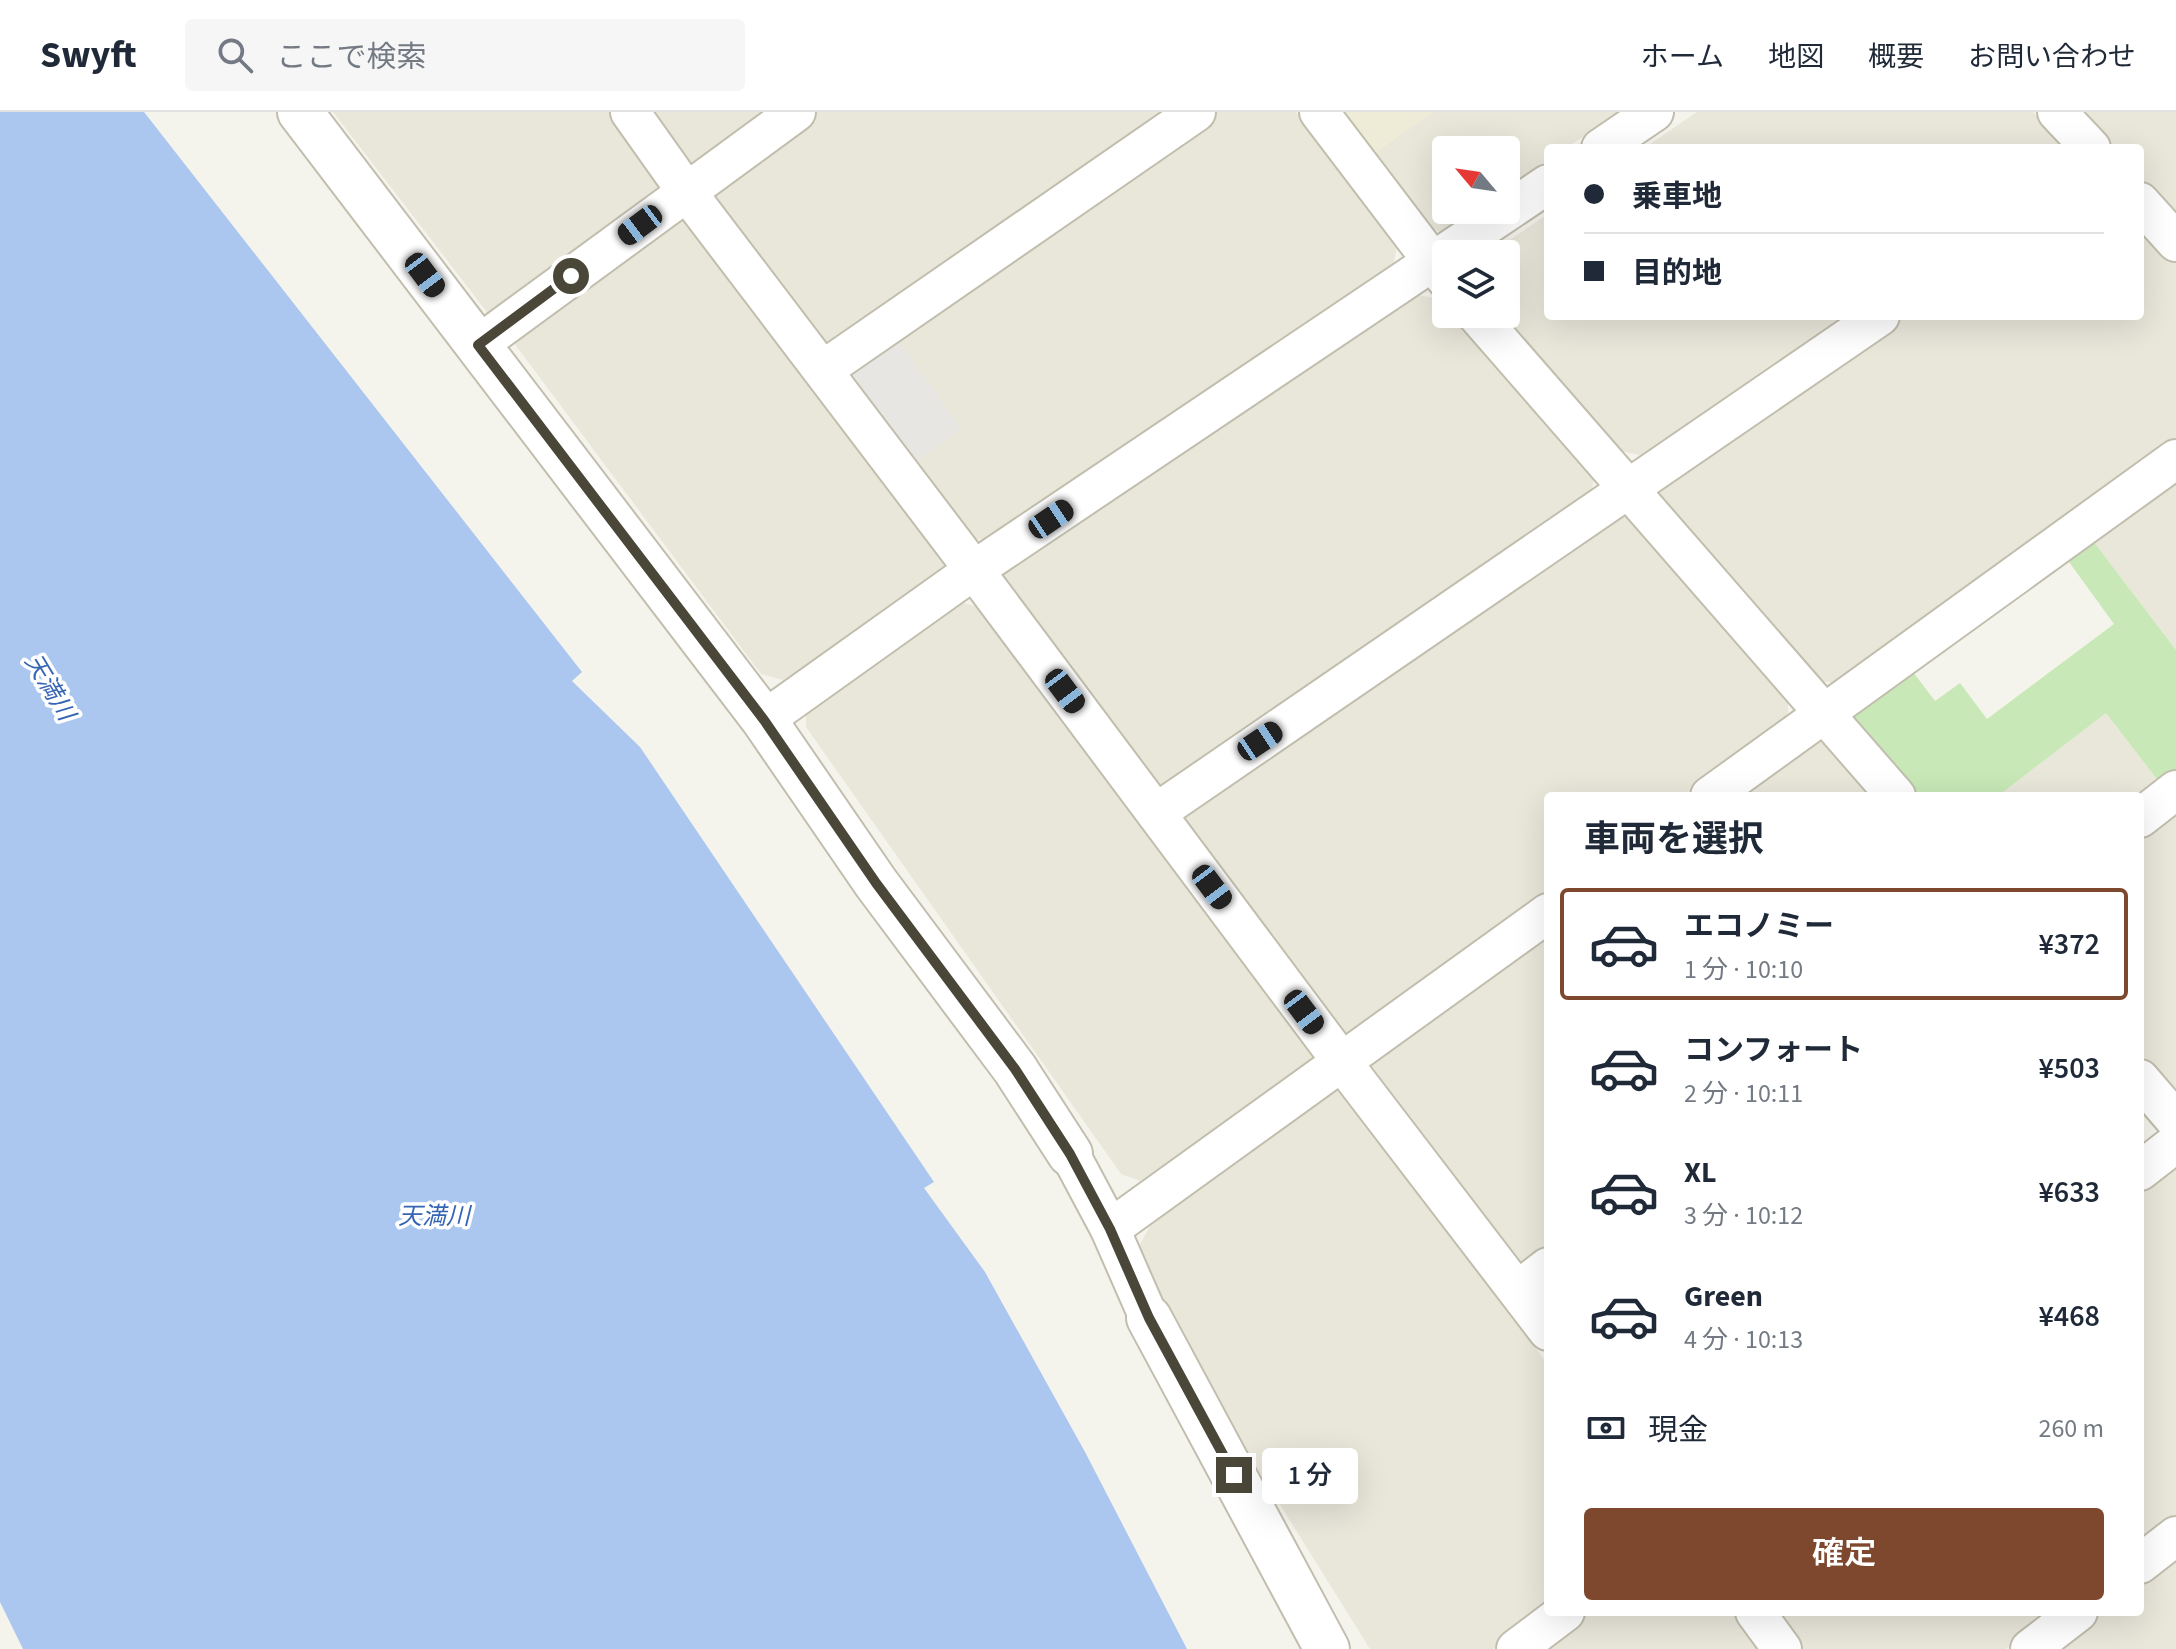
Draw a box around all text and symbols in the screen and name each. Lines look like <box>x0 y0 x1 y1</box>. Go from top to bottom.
search box <box>185 19 745 91</box>
text: Swyft <box>40 28 137 82</box>
icon: search <box>213 33 257 77</box>
text: ここで検索 <box>277 36 427 79</box>
text: ホーム <box>1641 37 1724 77</box>
text: 地図 <box>1768 37 1824 77</box>
text: 概要 <box>1868 37 1924 77</box>
text: お問い合わせ <box>1968 37 2136 77</box>
north arrow <box>1432 136 1520 224</box>
map controls <box>1432 136 1520 328</box>
text: 乗車地 <box>1632 175 1722 218</box>
car <box>614 201 666 249</box>
button: layers <box>1432 240 1520 328</box>
car <box>401 249 449 301</box>
text: 目的地 <box>1632 252 1722 295</box>
route start <box>553 258 589 294</box>
car <box>1024 496 1078 542</box>
water label: 天満川 <box>16 647 85 730</box>
car <box>1041 665 1089 717</box>
car <box>1233 718 1287 764</box>
text: 車両を選択 <box>1584 814 1764 865</box>
car <box>1188 861 1236 913</box>
text: エコノミー <box>1684 905 1834 948</box>
icon: car <box>1588 908 1660 980</box>
text: ¥372 <box>2038 923 2100 966</box>
text: 1 分 · 10:10 <box>1684 951 1803 988</box>
car <box>1280 986 1328 1038</box>
text: コンフォート <box>1684 1029 1863 1072</box>
icon: car <box>1588 1032 1660 1104</box>
text: ¥503 <box>2038 1047 2100 1090</box>
text: 2 分 · 10:11 <box>1684 1075 1803 1112</box>
text: XL <box>1684 1151 1717 1194</box>
icon: car <box>1588 1156 1660 1228</box>
text: ¥633 <box>2038 1171 2100 1214</box>
text: 3 分 · 10:12 <box>1684 1197 1803 1234</box>
water label: 天満川 <box>398 1199 473 1234</box>
text: Green <box>1684 1275 1763 1318</box>
icon: car <box>1588 1280 1660 1352</box>
text: ¥468 <box>2038 1295 2100 1338</box>
text: 4 分 · 10:13 <box>1684 1321 1803 1358</box>
icon: cash <box>1584 1406 1628 1450</box>
text: 現金 <box>1648 1409 1708 1452</box>
text: 260 m <box>2038 1410 2104 1447</box>
callout: 1 分 <box>1262 1447 1358 1503</box>
route end <box>1216 1457 1252 1493</box>
text: 1 分 <box>1288 1457 1332 1494</box>
button: 確定 <box>1584 1508 2104 1600</box>

